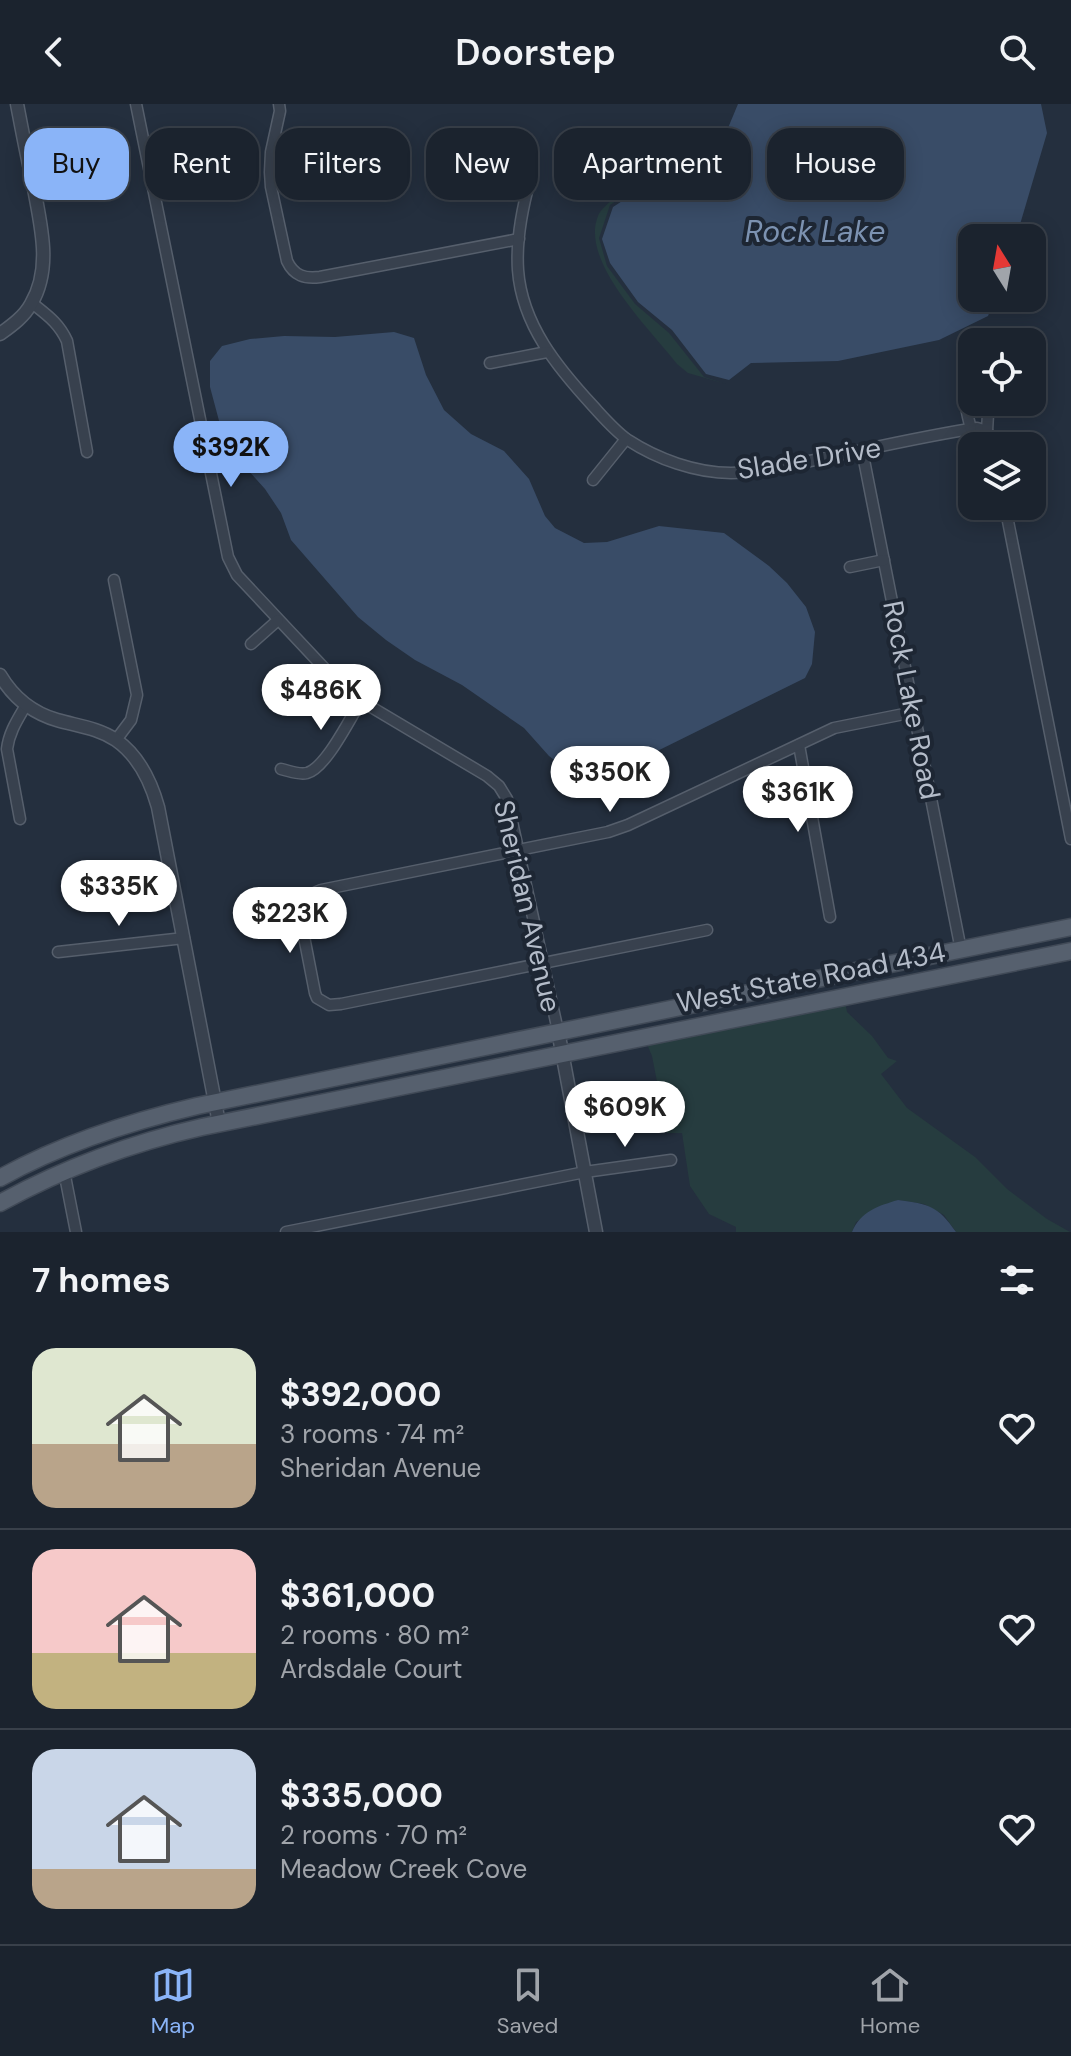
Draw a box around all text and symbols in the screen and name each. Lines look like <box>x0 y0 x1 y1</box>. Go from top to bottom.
text: Doorstep <box>455 29 616 76</box>
icon: back <box>32 30 76 74</box>
icon: search <box>995 30 1039 74</box>
chip: Buy <box>24 128 129 200</box>
chip: Rent <box>145 128 259 200</box>
chip: Filters <box>275 128 410 200</box>
chip: New <box>426 128 538 200</box>
chip: Apartment <box>554 128 751 200</box>
chip: House <box>767 128 904 200</box>
water label: Rock Lake <box>745 212 885 251</box>
north arrow <box>958 224 1046 312</box>
map controls <box>958 224 1046 520</box>
button: locate <box>958 328 1046 416</box>
pin: $392K <box>175 421 287 489</box>
street label: Slade Drive <box>735 429 884 488</box>
text: $392K <box>191 430 271 464</box>
button: layers <box>958 432 1046 520</box>
street label: Rock Lake Road <box>874 598 949 803</box>
pin: $486K <box>265 664 377 732</box>
text: $486K <box>280 673 362 707</box>
pin: $350K <box>554 746 666 814</box>
text: $350K <box>569 755 651 789</box>
pin: $361K <box>742 766 854 834</box>
text: $361K <box>761 775 835 809</box>
street label: Sheridan Avenue <box>485 796 570 1016</box>
pin: $335K <box>63 860 175 928</box>
text: $335K <box>79 869 159 903</box>
pin: $223K <box>234 887 346 955</box>
text: $223K <box>251 896 329 930</box>
street label: West State Road 434 <box>674 933 948 1022</box>
pin: $609K <box>569 1081 681 1149</box>
text: $609K <box>583 1090 667 1124</box>
text: 7 homes <box>32 1258 171 1303</box>
icon: filters <box>995 1258 1039 1302</box>
text: $392,000 <box>280 1372 441 1417</box>
icon: home <box>96 1380 192 1476</box>
icon: heart <box>995 1406 1039 1450</box>
text: 3 rooms · 74 m² <box>280 1417 464 1451</box>
text: Sheridan Avenue <box>280 1451 481 1485</box>
text: $361,000 <box>280 1573 435 1618</box>
icon: home <box>96 1581 192 1677</box>
icon: heart <box>995 1607 1039 1651</box>
text: 2 rooms · 80 m² <box>280 1618 469 1652</box>
text: Ardsdale Court <box>280 1652 462 1686</box>
text: $335,000 <box>280 1773 443 1818</box>
icon: home <box>96 1781 192 1877</box>
icon: heart <box>995 1807 1039 1851</box>
text: 2 rooms · 70 m² <box>280 1818 467 1852</box>
text: Meadow Creek Cove <box>280 1852 527 1886</box>
tab: Map <box>151 1963 195 2040</box>
tab: Saved <box>497 1963 558 2040</box>
tab: Home <box>860 1963 920 2040</box>

